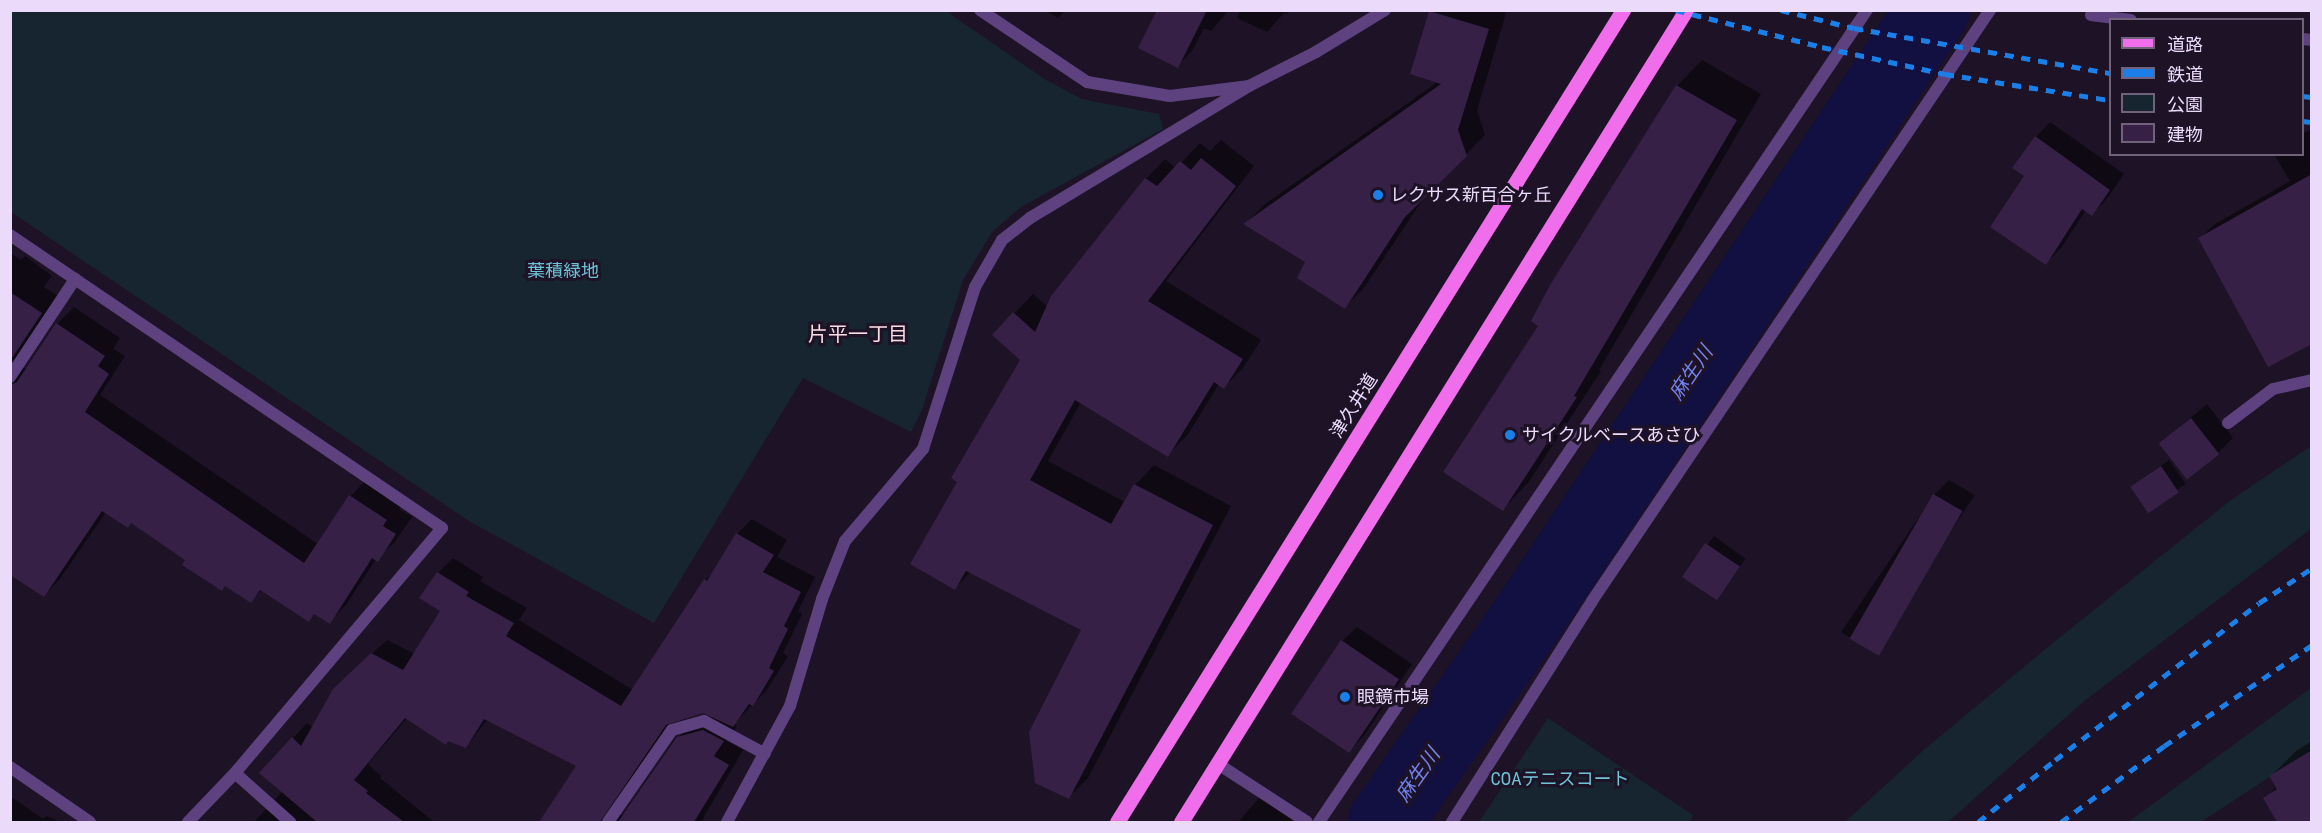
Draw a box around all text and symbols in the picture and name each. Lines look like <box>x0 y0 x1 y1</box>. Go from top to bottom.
legend <box>2109 18 2304 156</box>
text: 道路 <box>2167 34 2203 55</box>
text: 鉄道 <box>2167 64 2203 85</box>
text: 公園 <box>2167 94 2203 115</box>
text: 建物 <box>2167 124 2203 145</box>
place label: レクサス新百合ヶ丘 <box>1390 184 1552 206</box>
marker: レクサス新百合ヶ丘 <box>1371 188 1385 202</box>
park label: 葉積緑地 <box>527 260 599 282</box>
district label: 片平一丁目 <box>808 322 908 346</box>
water label: 麻生川 <box>1664 341 1718 405</box>
street label: 津久井道 <box>1326 370 1382 442</box>
place label: サイクルベースあさひ <box>1522 424 1702 446</box>
marker: サイクルベースあさひ <box>1503 428 1517 442</box>
place label: 眼鏡市場 <box>1357 686 1429 708</box>
marker: 眼鏡市場 <box>1338 690 1352 704</box>
water label: 麻生川 <box>1391 744 1445 806</box>
park label: COAテニスコート <box>1490 768 1630 790</box>

